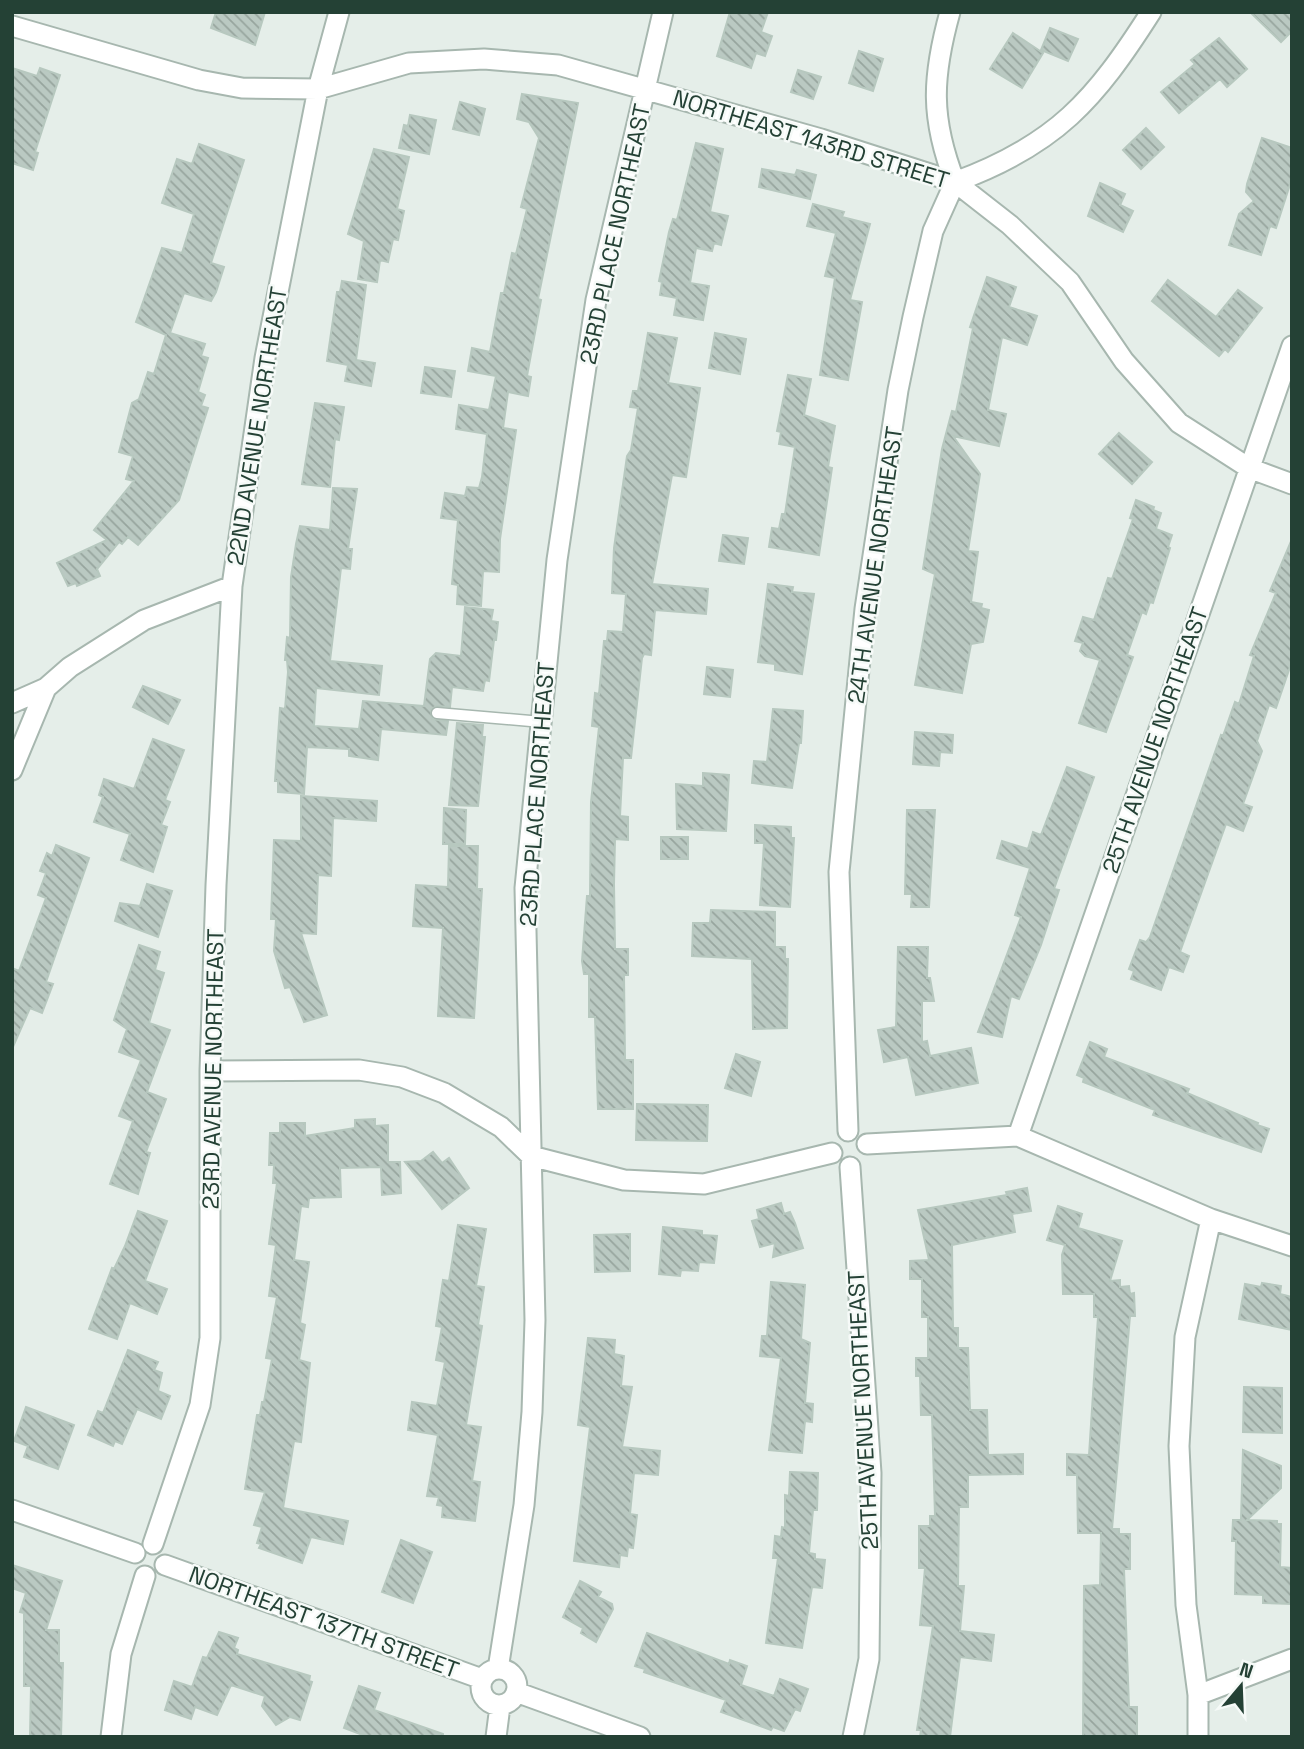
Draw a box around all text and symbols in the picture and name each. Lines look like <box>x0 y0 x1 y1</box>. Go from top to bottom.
street label: NORTHEAST 143RD STREET <box>669 83 953 195</box>
street label: 23RD PLACE NORTHEAST <box>573 101 657 367</box>
street label: 22ND AVENUE NORTHEAST <box>220 285 294 567</box>
street label: 24TH AVENUE NORTHEAST <box>841 424 909 706</box>
street label: 25TH AVENUE NORTHEAST <box>1095 603 1215 877</box>
street label: 23RD PLACE NORTHEAST <box>513 661 561 927</box>
street label: 23RD AVENUE NORTHEAST <box>196 928 230 1210</box>
street label: 25TH AVENUE NORTHEAST <box>841 1270 885 1550</box>
street label: NORTHEAST 137TH STREET <box>185 1559 463 1685</box>
north arrow <box>1206 1651 1276 1721</box>
text: N <box>1236 1657 1256 1684</box>

